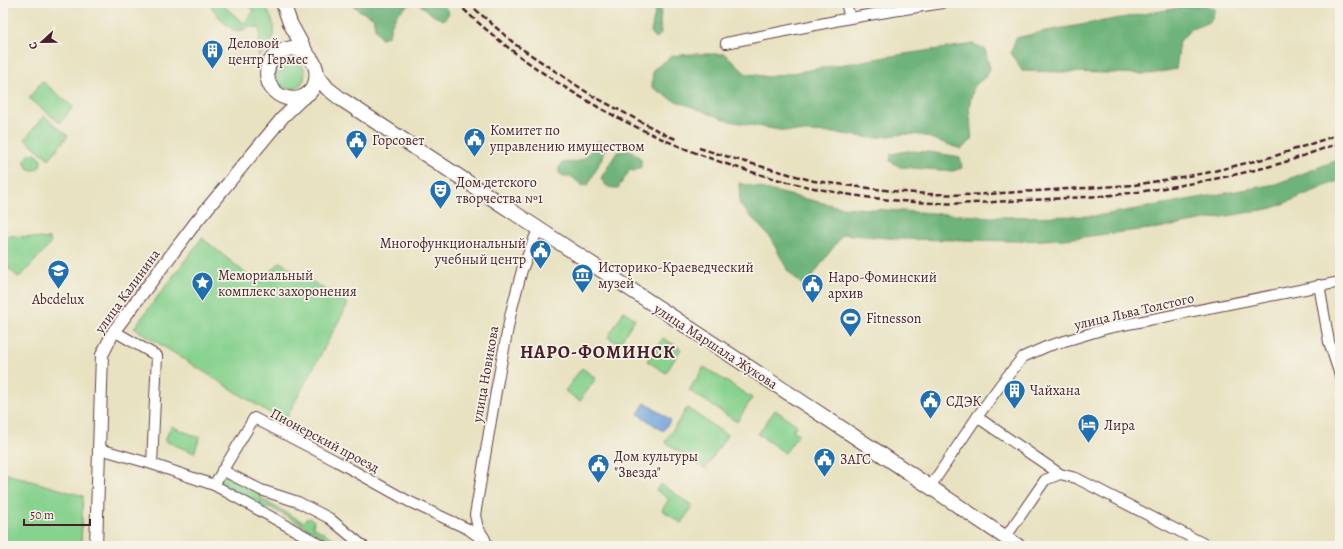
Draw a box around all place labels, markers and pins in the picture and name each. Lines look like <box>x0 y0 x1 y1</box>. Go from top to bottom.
place label: Деловой центр Гермес <box>228 34 308 69</box>
building icon: Деловой центр Гермес <box>200 38 226 71</box>
place label: Комитет по управлению имуществом <box>489 121 645 156</box>
public building icon: Комитет по управлению имуществом <box>461 125 487 158</box>
public building icon: Горсовет <box>344 127 370 160</box>
place label: Горсовет <box>372 131 425 150</box>
place label: Дом детского творчества №1 <box>456 173 543 208</box>
theatre icon: Дом детского творчества №1 <box>427 177 453 210</box>
place label: Многофункциональный учебный центр <box>380 234 526 269</box>
public building icon: Многофункциональный учебный центр <box>528 238 554 271</box>
school or university icon: Abcdelux <box>45 258 71 291</box>
place label: Историко-Краеведческий музей <box>598 258 754 293</box>
museum icon: Историко-Краеведческий музей <box>569 262 595 295</box>
place label: Мемориальный комплекс захоронения <box>218 266 357 301</box>
place label: Наро-Фоминский архив <box>828 268 937 303</box>
place icon: Мемориальный комплекс захоронения <box>190 270 216 303</box>
public building icon: Наро-Фоминский архив <box>800 272 826 305</box>
place label: Abcdelux <box>31 290 84 309</box>
sports icon: Fitnesson <box>837 305 863 338</box>
place label: Fitnesson <box>866 309 922 328</box>
building icon: Чайхана <box>1001 377 1027 410</box>
place label: Чайхана <box>1030 381 1081 400</box>
public building icon: СДЭК <box>917 388 943 421</box>
place label: СДЭК <box>946 392 981 411</box>
hotel icon: Лира <box>1075 412 1101 445</box>
place label: Лира <box>1104 416 1136 435</box>
public building icon: ЗАГС <box>812 446 838 479</box>
place label: Дом культуры "Звезда" <box>614 447 698 482</box>
place label: ЗАГС <box>840 450 871 469</box>
public building icon: Дом культуры "Звезда" <box>586 451 612 484</box>

